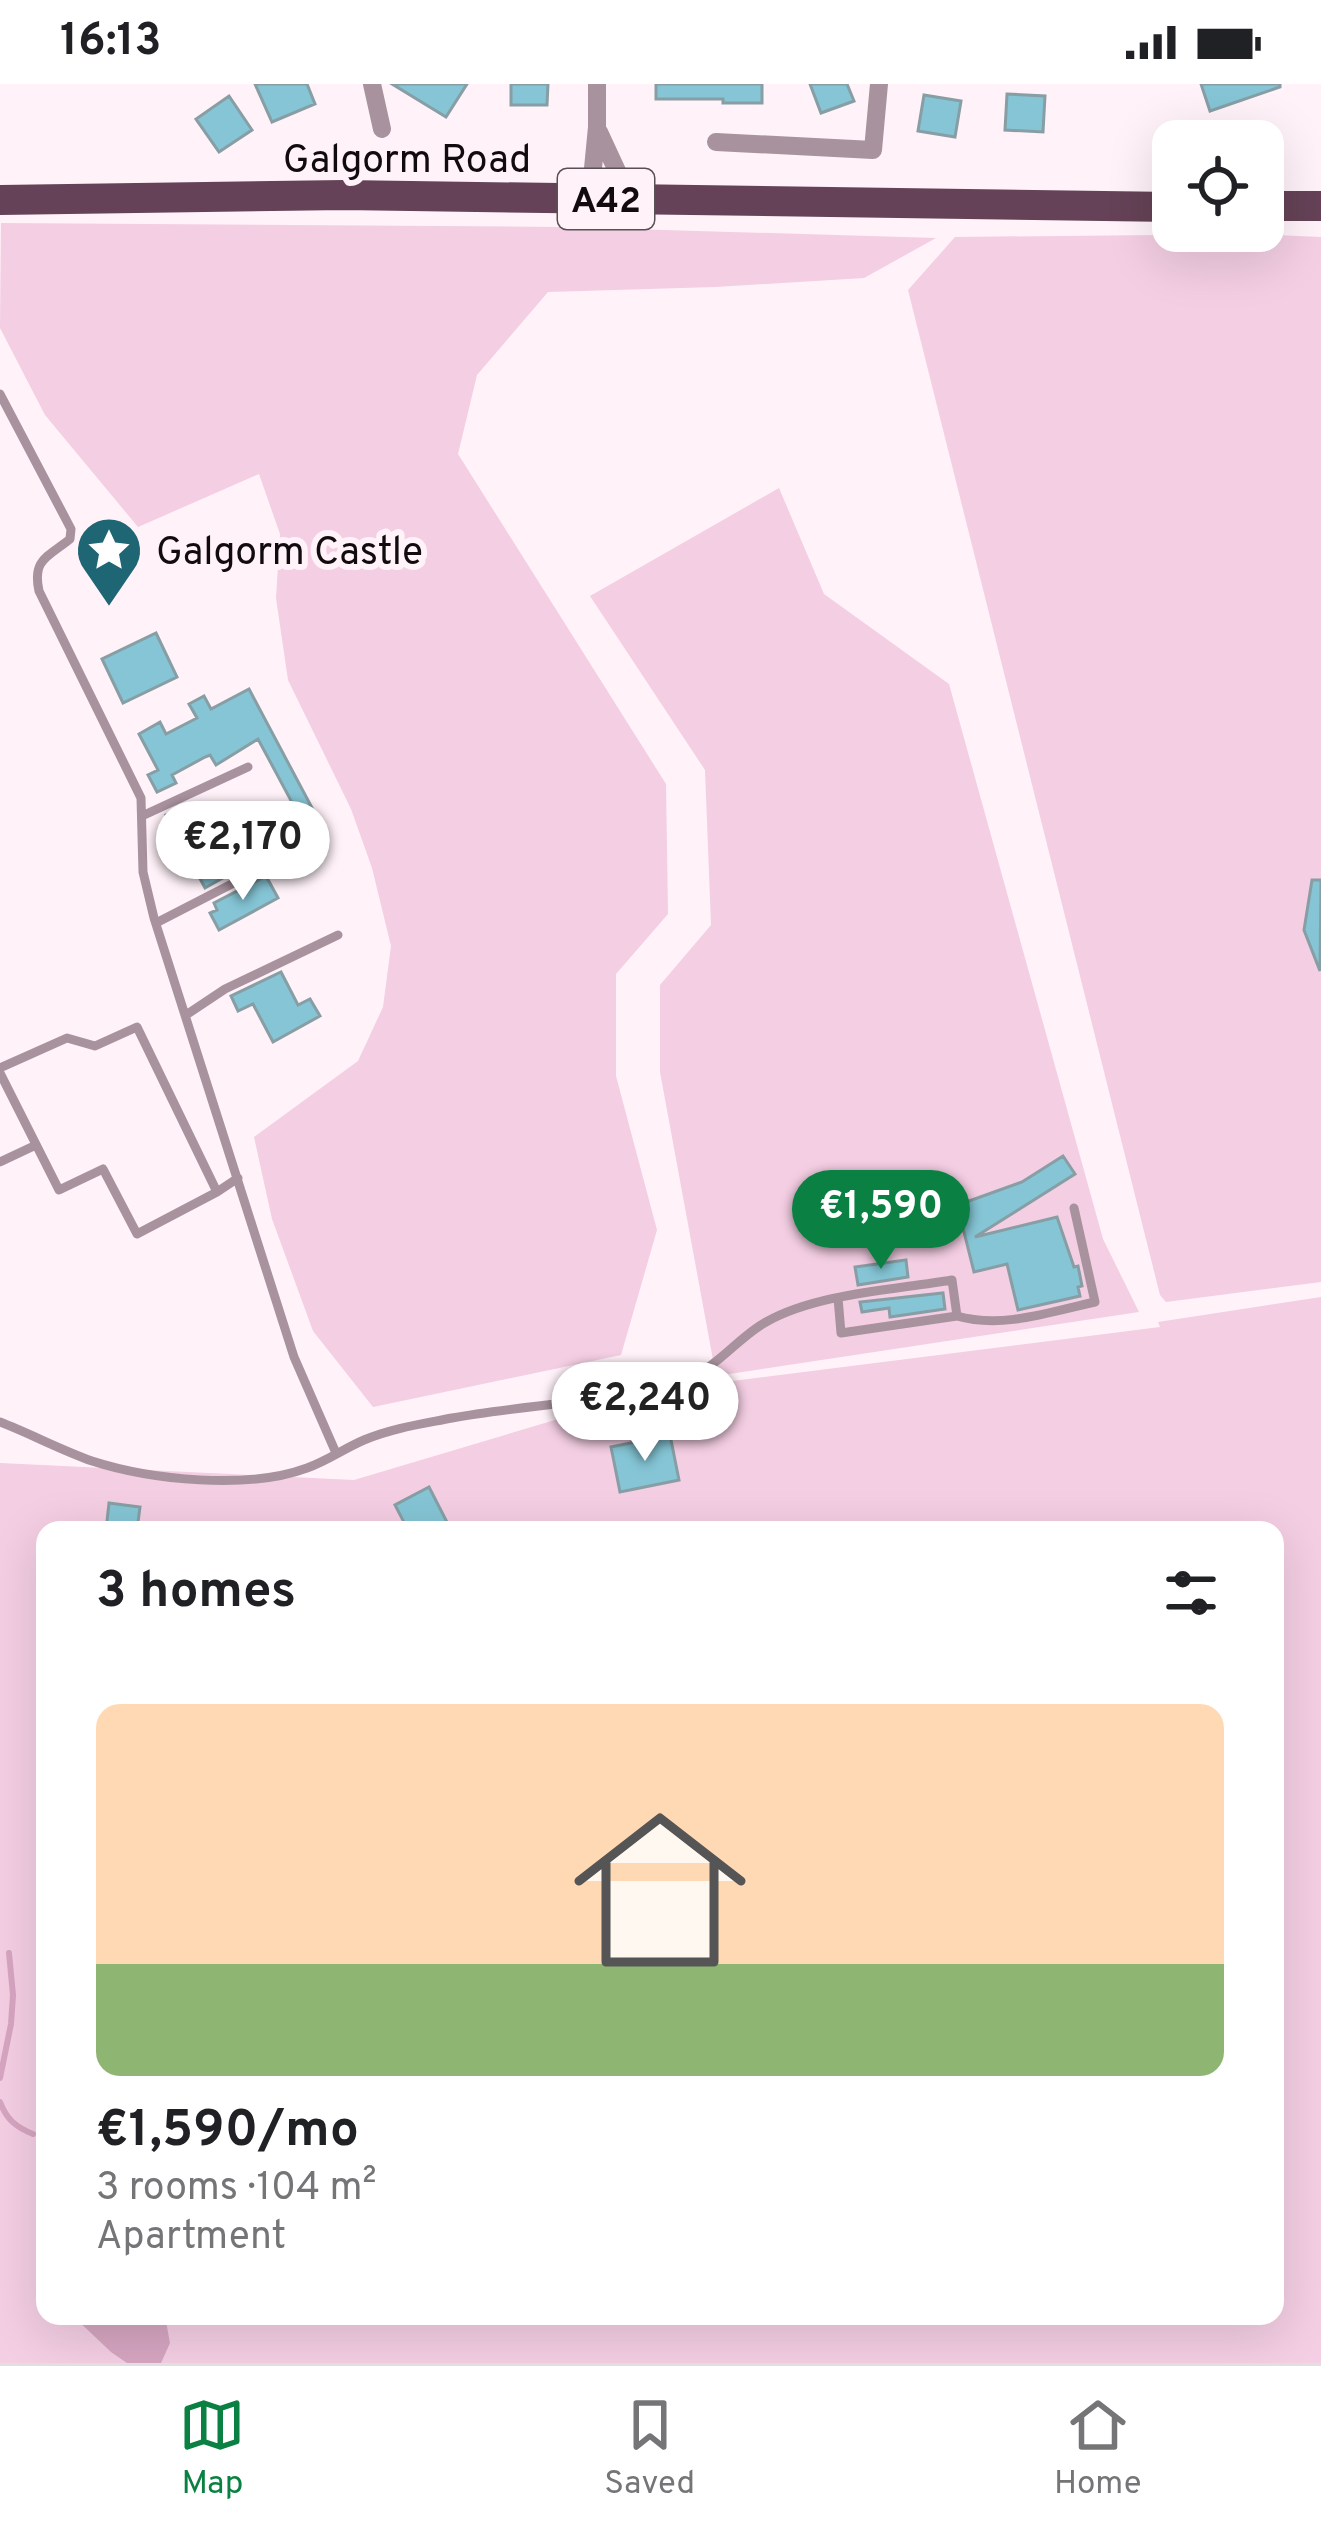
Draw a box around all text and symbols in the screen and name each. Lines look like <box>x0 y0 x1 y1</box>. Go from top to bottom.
text: 16:13 <box>60 14 162 71</box>
map controls <box>1152 120 1284 252</box>
button: locate <box>1152 120 1284 252</box>
street label: Galgorm Road <box>283 138 531 187</box>
road number: A42 <box>558 169 654 229</box>
place icon: Galgorm Castle <box>74 515 144 609</box>
place label: Galgorm Castle <box>156 530 423 579</box>
pin: €2,170 <box>145 801 341 903</box>
text: €2,170 <box>183 815 303 864</box>
pin: €1,590 <box>783 1170 979 1272</box>
text: €1,590 <box>819 1184 943 1233</box>
pin: €2,240 <box>547 1362 743 1464</box>
text: €2,240 <box>579 1376 711 1425</box>
icon: filters <box>1158 1560 1224 1626</box>
text: 3 homes <box>96 1561 296 1626</box>
icon: home <box>552 1782 768 1998</box>
text: €1,590/mo <box>96 2100 359 2165</box>
text: 3 rooms · 104 m² <box>96 2165 377 2214</box>
text: Apartment <box>96 2214 286 2263</box>
tab: Map <box>179 2392 245 2506</box>
tab: Saved <box>604 2392 695 2506</box>
tab: Home <box>1054 2392 1142 2506</box>

